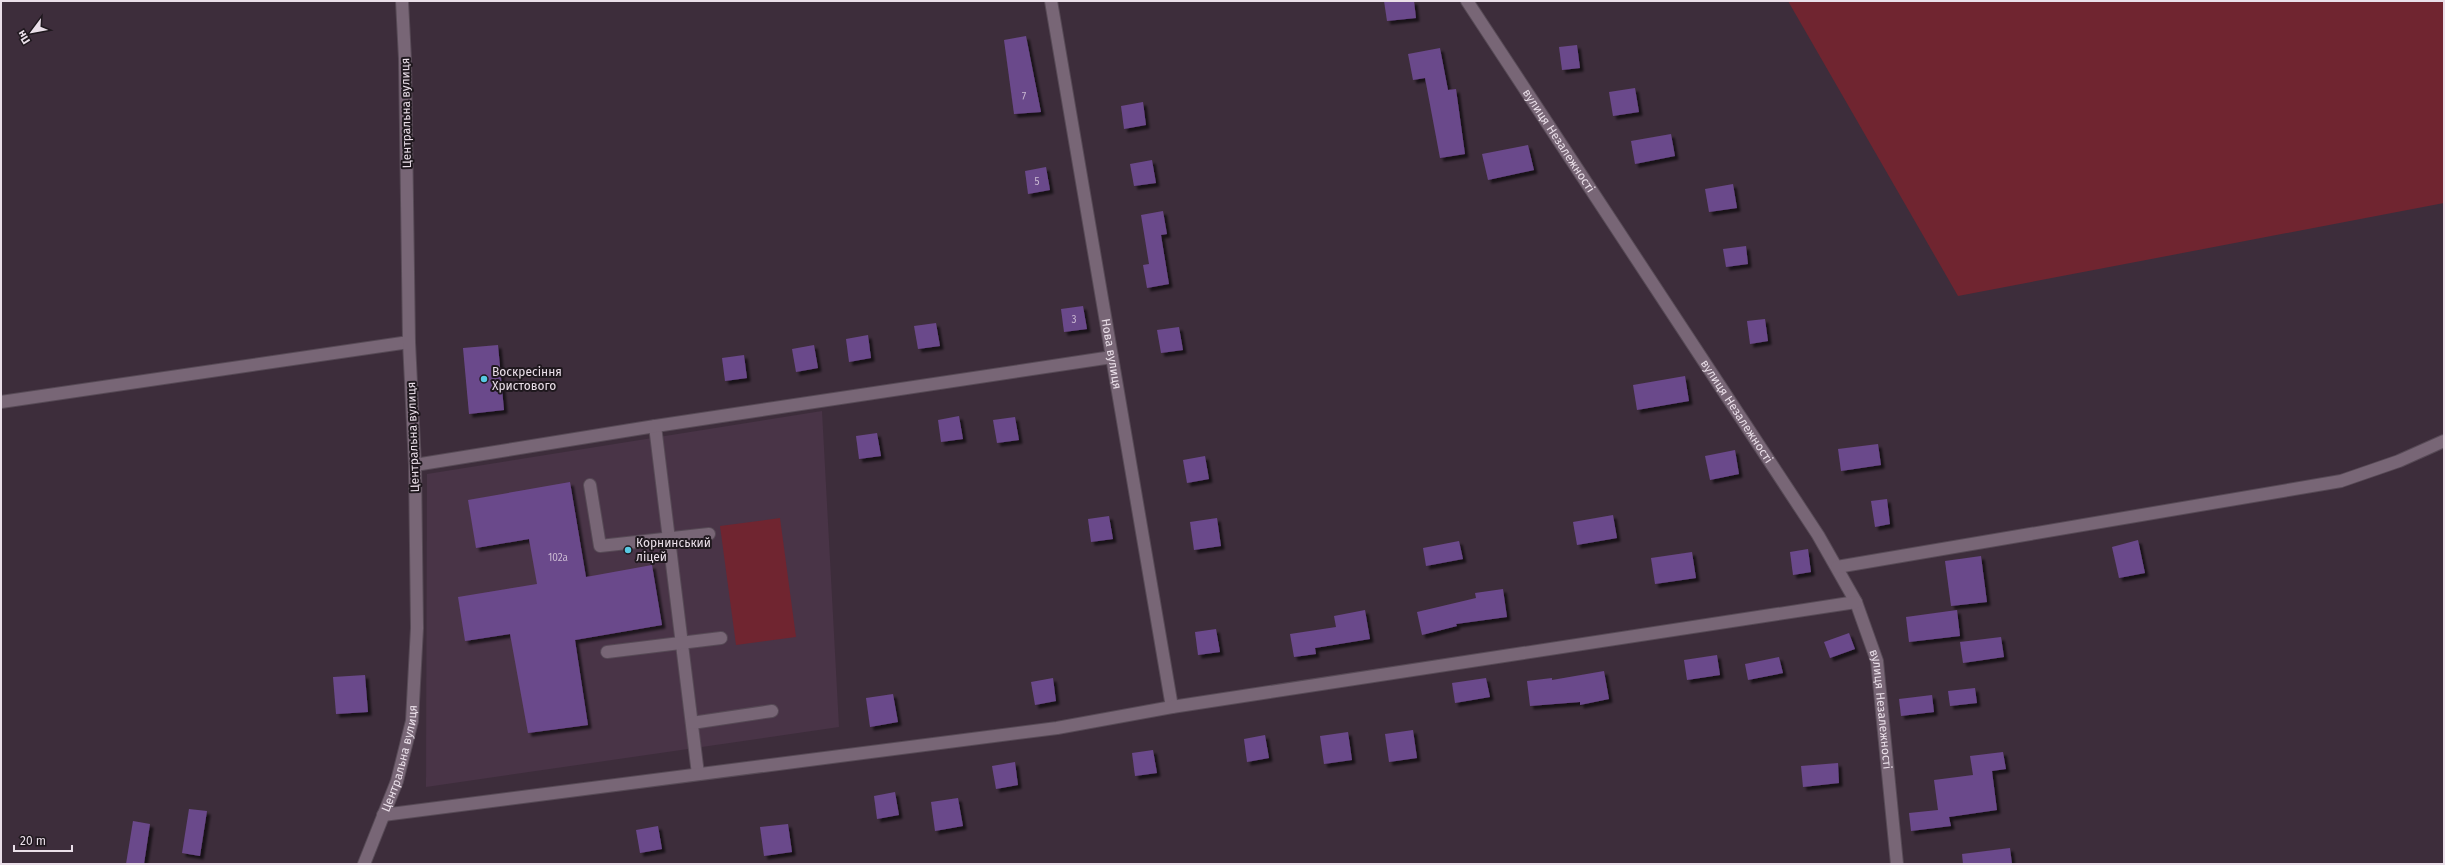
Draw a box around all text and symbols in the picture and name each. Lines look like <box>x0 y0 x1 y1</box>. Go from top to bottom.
north arrow <box>12 12 52 52</box>
text: Пн <box>15 28 33 46</box>
street label: Центральна вулиця <box>398 58 414 168</box>
street label: вулиця Незалежності <box>1520 86 1598 195</box>
house number: 7 <box>1022 91 1027 103</box>
house number: 5 <box>1034 176 1040 188</box>
house number: 3 <box>1072 314 1077 326</box>
street label: Нова вулиця <box>1099 317 1124 390</box>
street label: вулиця Незалежності <box>1698 357 1776 466</box>
place label: Воскресіння Христового <box>492 365 562 393</box>
marker: Воскресіння Христового <box>479 374 489 384</box>
street label: Центральна вулиця <box>404 381 422 493</box>
place label: Корнинський ліцей <box>636 536 711 564</box>
marker: Корнинський ліцей <box>623 545 633 555</box>
house number: 102а <box>548 552 568 564</box>
street label: вулиця Незалежності <box>1866 647 1895 770</box>
street label: Центральна вулиця <box>378 704 420 814</box>
scale bar <box>14 827 72 853</box>
text: 20 m <box>20 834 46 848</box>

